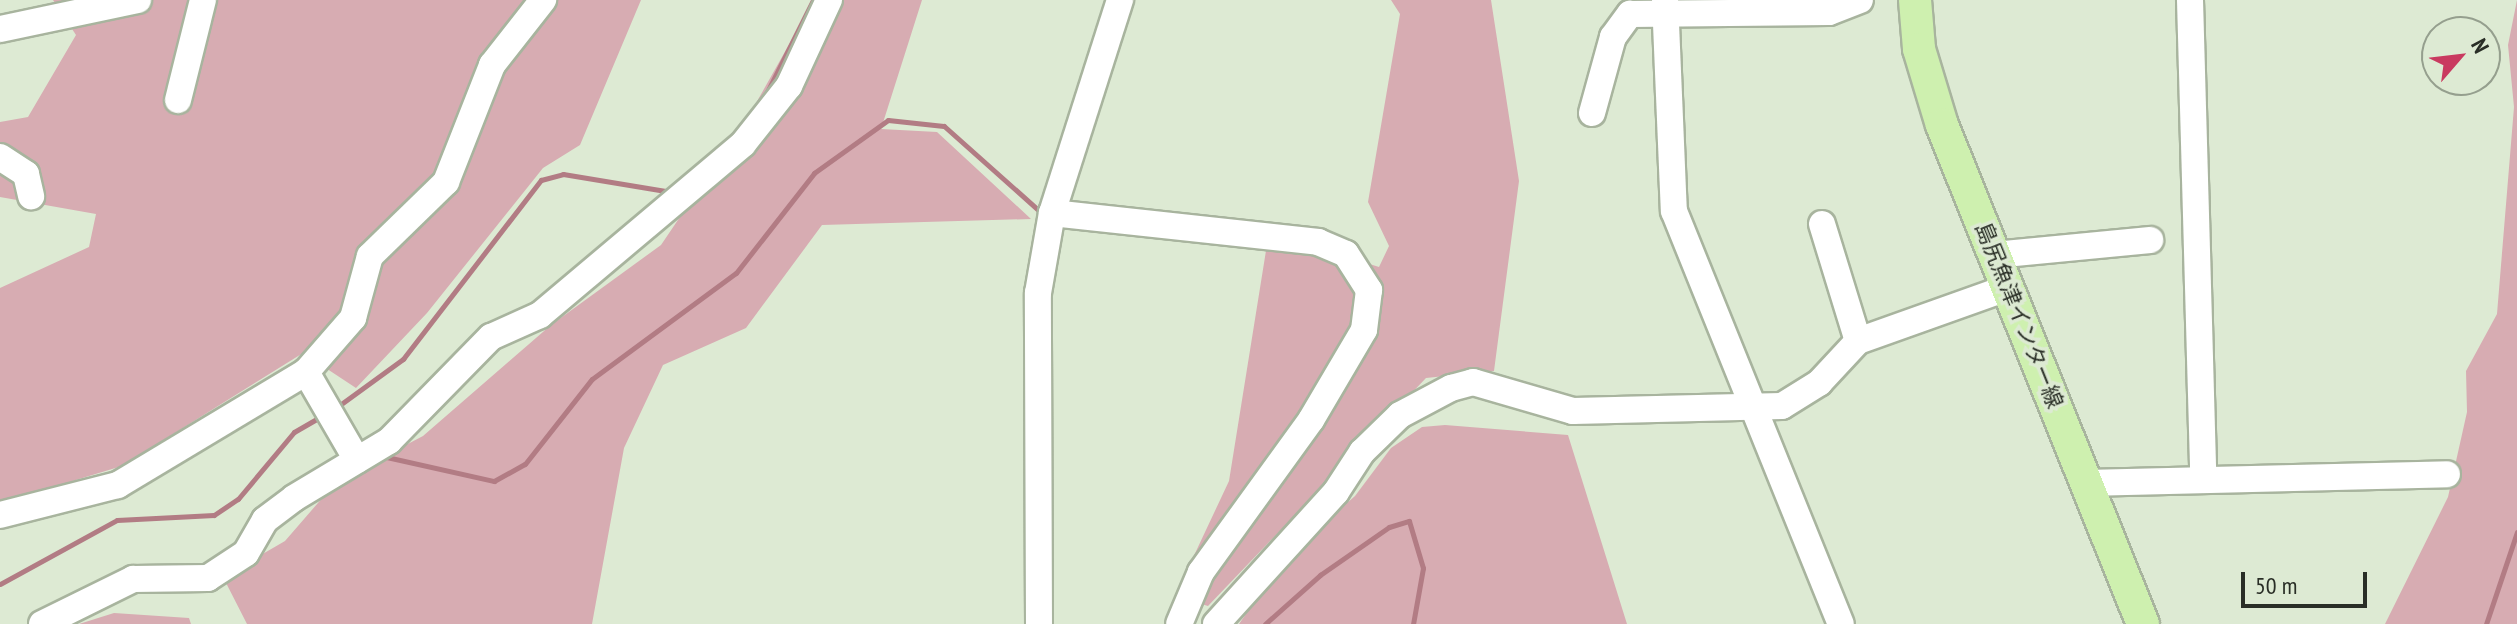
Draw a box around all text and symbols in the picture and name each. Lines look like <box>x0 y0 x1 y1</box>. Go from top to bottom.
north arrow <box>2421 16 2501 96</box>
text: N <box>2465 34 2496 57</box>
street label: 島尻魚津インター線 <box>1970 218 2068 412</box>
scale bar <box>2245 556 2371 606</box>
text: 50 m <box>2255 570 2297 601</box>

